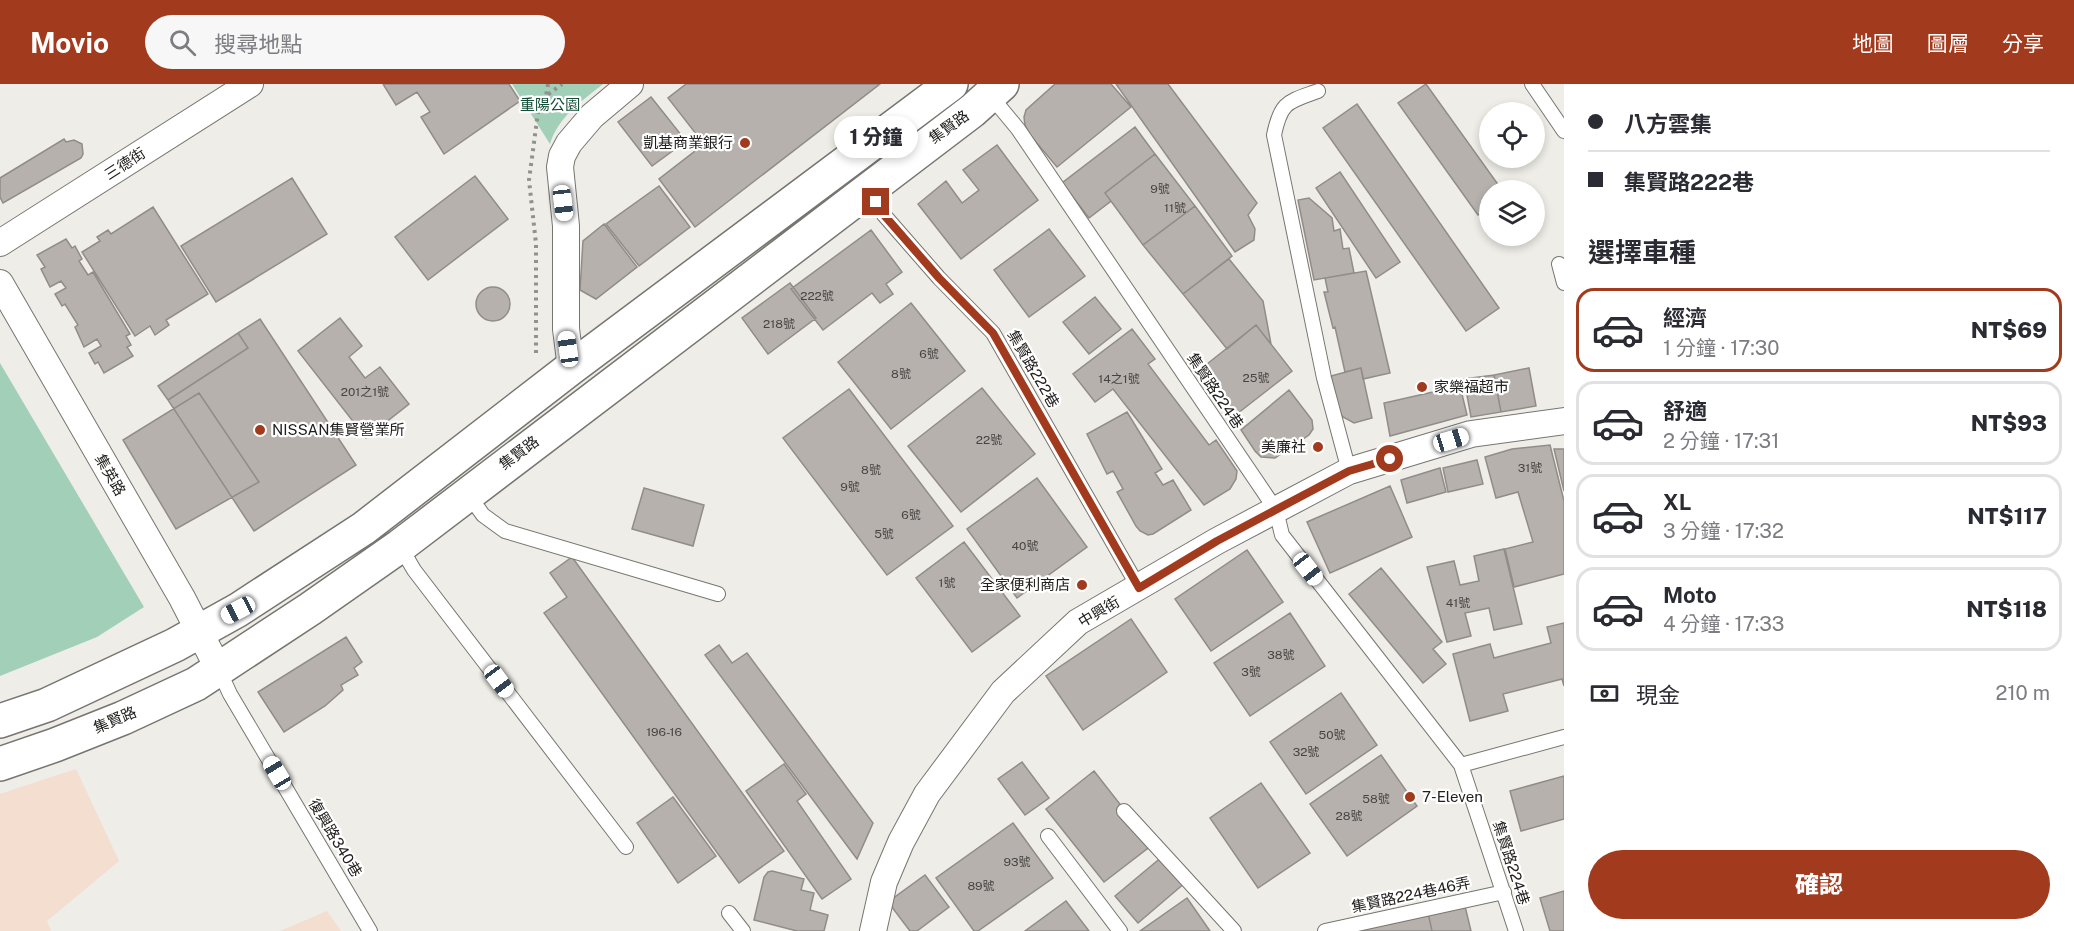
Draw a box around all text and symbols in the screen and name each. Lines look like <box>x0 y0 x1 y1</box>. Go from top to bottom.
search box <box>145 15 565 69</box>
text: Movio <box>30 26 109 59</box>
icon: search <box>166 26 199 59</box>
text: 搜尋地點 <box>214 31 302 57</box>
text: 地圖 <box>1852 31 1894 56</box>
text: 圖層 <box>1927 31 1969 56</box>
text: 分享 <box>2002 31 2044 56</box>
park label: 重陽公園 <box>520 96 580 113</box>
map controls <box>1479 102 1545 246</box>
button: locate <box>1479 102 1545 168</box>
street label: 集賢路 <box>926 106 972 147</box>
text: 八方雲集 <box>1624 111 1712 137</box>
callout: 1 分鐘 <box>834 115 918 157</box>
text: 1 分鐘 <box>849 125 903 149</box>
place label: 凱基商業銀行 <box>643 134 733 151</box>
marker: 凱基商業銀行 <box>738 136 752 150</box>
street label: 三德街 <box>101 144 148 183</box>
text: 集賢路222巷 <box>1624 169 1754 195</box>
button: layers <box>1479 180 1545 246</box>
house number: 9號 <box>1150 182 1170 196</box>
car <box>552 184 574 222</box>
route end <box>862 188 889 215</box>
house number: 11號 <box>1164 201 1186 215</box>
text: 選擇車種 <box>1588 236 1696 268</box>
house number: 222號 <box>800 289 834 303</box>
icon: car <box>1591 303 1645 357</box>
text: 經濟 <box>1663 305 1707 331</box>
house number: 218號 <box>763 317 795 331</box>
text: NT$69 <box>1971 317 2047 343</box>
street label: 集賢路222巷 <box>1004 327 1063 411</box>
car <box>557 330 579 368</box>
text: 1 分鐘 · 17:30 <box>1663 336 1780 360</box>
house number: 6號 <box>919 347 939 361</box>
street label: 集賢路224巷 <box>1184 350 1247 432</box>
house number: 8號 <box>891 367 911 381</box>
house number: 25號 <box>1243 371 1269 385</box>
house number: 14之1號 <box>1098 372 1140 386</box>
place label: 家樂福超市 <box>1434 378 1509 395</box>
marker: 家樂福超市 <box>1415 380 1429 394</box>
house number: 201之1號 <box>341 385 389 399</box>
icon: car <box>1591 396 1645 450</box>
text: 舒適 <box>1663 398 1707 424</box>
text: NT$93 <box>1971 410 2047 436</box>
place label: NISSAN集賢營業所 <box>272 421 404 438</box>
marker: NISSAN集賢營業所 <box>253 423 267 437</box>
car <box>1431 426 1471 454</box>
text: 2 分鐘 · 17:31 <box>1663 429 1779 453</box>
street label: 集賢路 <box>496 432 542 473</box>
house number: 22號 <box>976 433 1002 447</box>
place label: 美廉社 <box>1261 438 1306 455</box>
marker: 美廉社 <box>1311 440 1325 454</box>
route start <box>1376 445 1403 472</box>
street label: 集英路 <box>92 451 129 498</box>
house number: 31號 <box>1518 461 1542 475</box>
house number: 8號 <box>861 463 881 477</box>
house number: 9號 <box>840 480 860 494</box>
icon: car <box>1591 489 1645 543</box>
text: XL <box>1663 489 1691 515</box>
text: NT$117 <box>1967 503 2047 529</box>
house number: 6號 <box>901 508 921 522</box>
text: 3 分鐘 · 17:32 <box>1663 519 1784 543</box>
house number: 5號 <box>874 527 894 541</box>
house number: 40號 <box>1012 539 1038 553</box>
car <box>1290 549 1326 589</box>
house number: 1號 <box>939 576 955 590</box>
place label: 全家便利商店 <box>980 576 1070 593</box>
marker: 全家便利商店 <box>1075 578 1089 592</box>
icon: car <box>1591 582 1645 636</box>
text: Moto <box>1663 582 1717 608</box>
street label: 中興街 <box>1075 593 1122 630</box>
car <box>218 594 258 626</box>
house number: 41號 <box>1446 596 1470 610</box>
text: NT$118 <box>1966 596 2047 622</box>
text: 4 分鐘 · 17:33 <box>1663 612 1784 636</box>
house number: 38號 <box>1267 648 1295 662</box>
car <box>481 661 517 701</box>
house number: 3號 <box>1241 665 1261 679</box>
icon: cash <box>1588 677 1621 710</box>
text: 210 m <box>1996 681 2050 705</box>
text: 現金 <box>1636 682 1680 708</box>
street label: 集賢路 <box>91 703 139 736</box>
house number: 196-16 <box>646 725 682 739</box>
house number: 50號 <box>1318 728 1346 742</box>
house number: 32號 <box>1293 745 1319 759</box>
car <box>260 753 294 793</box>
place label: 7-Eleven <box>1422 788 1483 805</box>
marker: 7-Eleven <box>1403 790 1417 804</box>
house number: 58號 <box>1362 792 1390 806</box>
street label: 復興路340巷 <box>305 796 365 880</box>
house number: 28號 <box>1336 809 1362 823</box>
street label: 集賢路224巷 <box>1490 819 1533 907</box>
button: 確認 <box>1588 850 2050 919</box>
house number: 93號 <box>1004 855 1030 869</box>
street label: 集賢路224巷46弄 <box>1350 874 1472 915</box>
house number: 89號 <box>967 879 995 893</box>

